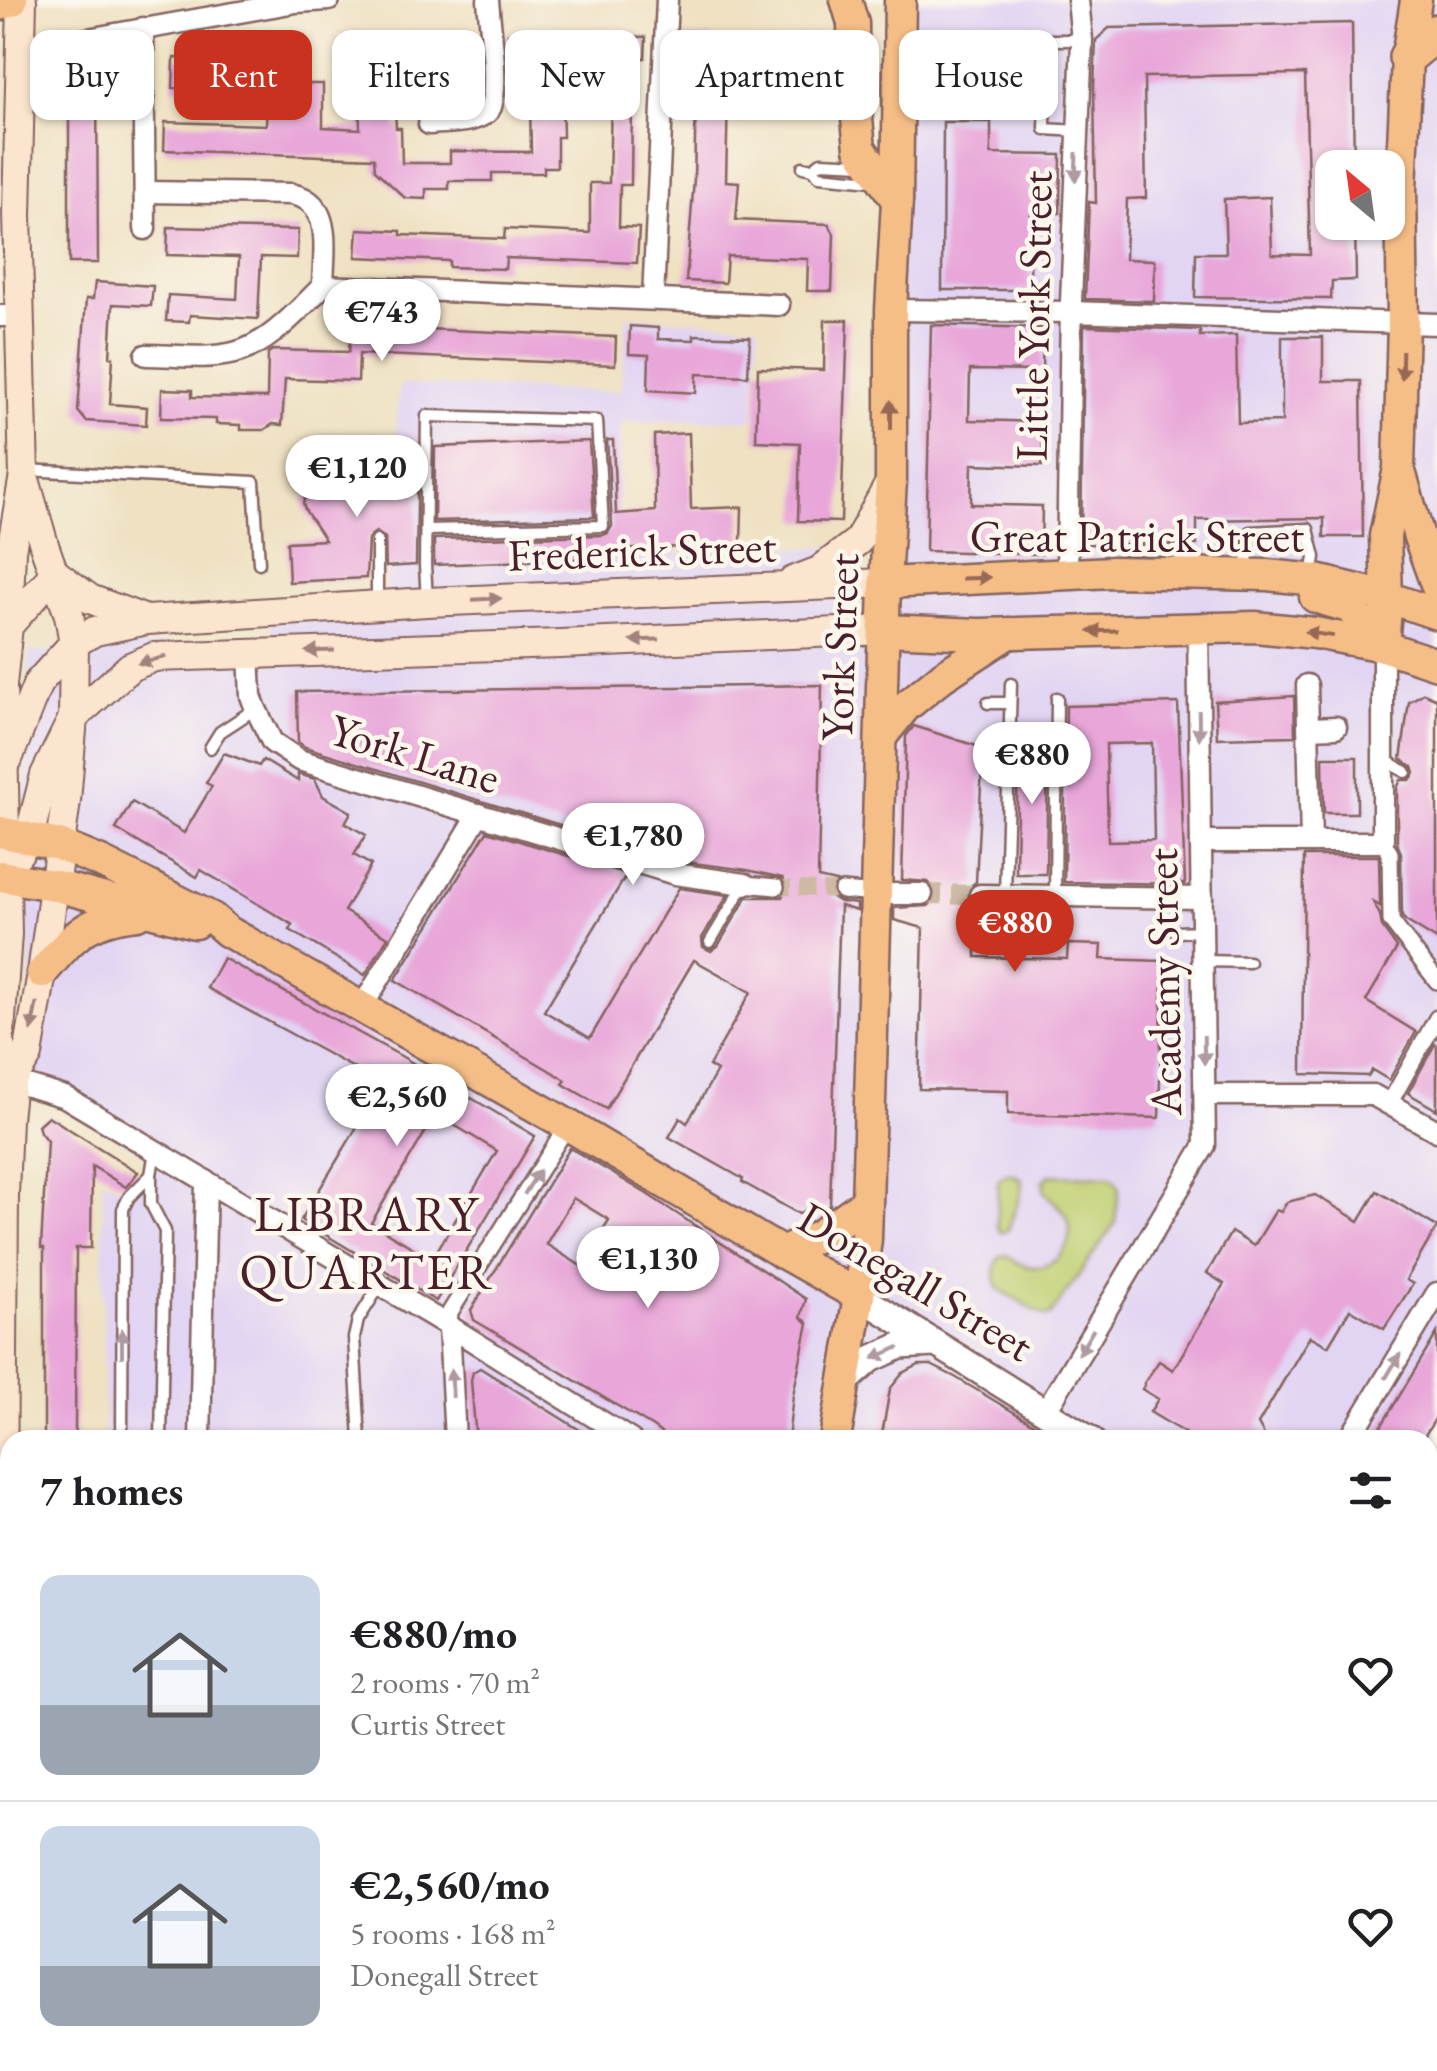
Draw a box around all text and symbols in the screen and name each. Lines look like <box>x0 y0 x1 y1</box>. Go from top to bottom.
chip: Buy <box>30 30 154 120</box>
chip: Rent <box>174 30 312 120</box>
chip: Filters <box>332 30 485 120</box>
chip: New <box>505 30 640 120</box>
chip: Apartment <box>660 30 879 120</box>
chip: House <box>899 30 1058 120</box>
north arrow <box>1315 150 1405 240</box>
map controls <box>1315 150 1405 240</box>
one-way arrow <box>1068 152 1084 184</box>
street label: Little York Street <box>1001 170 1065 462</box>
pin: €743 <box>323 279 441 364</box>
text: €743 <box>345 290 419 332</box>
one-way arrow <box>1393 349 1409 381</box>
one-way arrow <box>883 399 899 431</box>
pin: €1,120 <box>276 435 438 520</box>
text: €1,120 <box>307 446 407 488</box>
street label: Great Patrick Street <box>970 507 1304 565</box>
street label: Frederick Street <box>507 516 777 584</box>
street label: York Street <box>807 552 871 742</box>
one-way arrow <box>961 570 993 586</box>
one-way arrow <box>472 591 504 607</box>
one-way arrow <box>1087 623 1119 639</box>
one-way arrow <box>1303 626 1335 641</box>
one-way arrow <box>628 632 660 648</box>
one-way arrow <box>303 644 335 660</box>
one-way arrow <box>137 653 168 668</box>
street label: York Lane <box>323 700 507 806</box>
one-way arrow <box>1191 710 1207 742</box>
pin: €880 <box>973 722 1091 807</box>
text: €880 <box>995 733 1069 775</box>
pin: €1,780 <box>552 803 714 888</box>
text: €1,780 <box>583 814 683 856</box>
street label: Academy Street <box>1132 848 1194 1117</box>
pin: €880 <box>956 890 1074 975</box>
text: €880 <box>978 901 1052 943</box>
one-way arrow <box>26 1001 42 1032</box>
one-way arrow <box>1196 1035 1212 1067</box>
pin: €2,560 <box>316 1064 478 1149</box>
text: €2,560 <box>347 1075 447 1117</box>
one-way arrow <box>522 1168 540 1196</box>
district label: LIBRARY QUARTER <box>239 1181 495 1304</box>
street label: Donegall Street <box>788 1188 1044 1374</box>
pin: €1,130 <box>567 1226 729 1311</box>
text: €1,130 <box>598 1237 698 1279</box>
one-way arrow <box>114 1326 130 1358</box>
one-way arrow <box>1078 1328 1095 1356</box>
one-way arrow <box>871 1345 901 1361</box>
one-way arrow <box>1384 1352 1401 1380</box>
one-way arrow <box>444 1367 460 1398</box>
text: 7 homes <box>40 1463 183 1518</box>
icon: filters <box>1343 1463 1398 1518</box>
text: €880/mo <box>350 1606 517 1661</box>
icon: home <box>120 1615 240 1735</box>
icon: heart <box>1343 1648 1398 1703</box>
text: 2 rooms · 70 m² <box>350 1661 540 1703</box>
text: Curtis Street <box>350 1703 505 1745</box>
text: €2,560/mo <box>350 1857 550 1912</box>
icon: home <box>120 1866 240 1986</box>
icon: heart <box>1343 1899 1398 1954</box>
text: 5 rooms · 168 m² <box>350 1912 556 1954</box>
text: Donegall Street <box>350 1954 538 1996</box>

